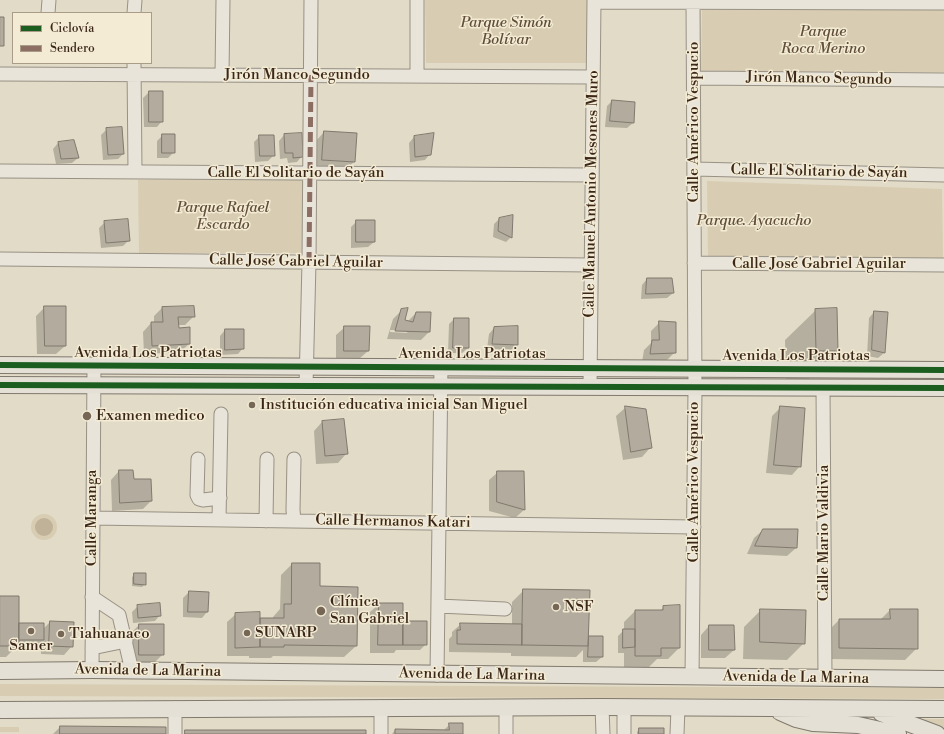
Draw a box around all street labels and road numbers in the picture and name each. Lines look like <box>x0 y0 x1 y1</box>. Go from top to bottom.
street label: Calle Américo Vespucio <box>685 41 703 203</box>
street label: Jirón Manco Segundo <box>224 66 370 84</box>
street label: Jirón Manco Segundo <box>746 69 892 89</box>
street label: Calle Manuel Antonio Mesones Muro <box>581 70 603 318</box>
street label: Calle El Solitario de Sayán <box>730 161 908 183</box>
street label: Calle El Solitario de Sayán <box>208 164 384 182</box>
street label: Calle José Gabriel Aguilar <box>209 251 383 273</box>
street label: Calle José Gabriel Aguilar <box>732 255 906 273</box>
street label: Avenida Los Patriotas <box>74 344 222 362</box>
street label: Avenida Los Patriotas <box>398 345 546 363</box>
street label: Avenida Los Patriotas <box>722 347 870 365</box>
street label: Calle Américo Vespucio <box>685 401 703 563</box>
street label: Calle Mario Valdivia <box>815 465 833 601</box>
street label: Calle Maranga <box>83 470 101 566</box>
street label: Calle Hermanos Katari <box>315 512 471 532</box>
street label: Avenida de La Marina <box>75 661 221 681</box>
street label: Avenida de La Marina <box>399 665 545 685</box>
street label: Avenida de La Marina <box>723 668 869 688</box>

